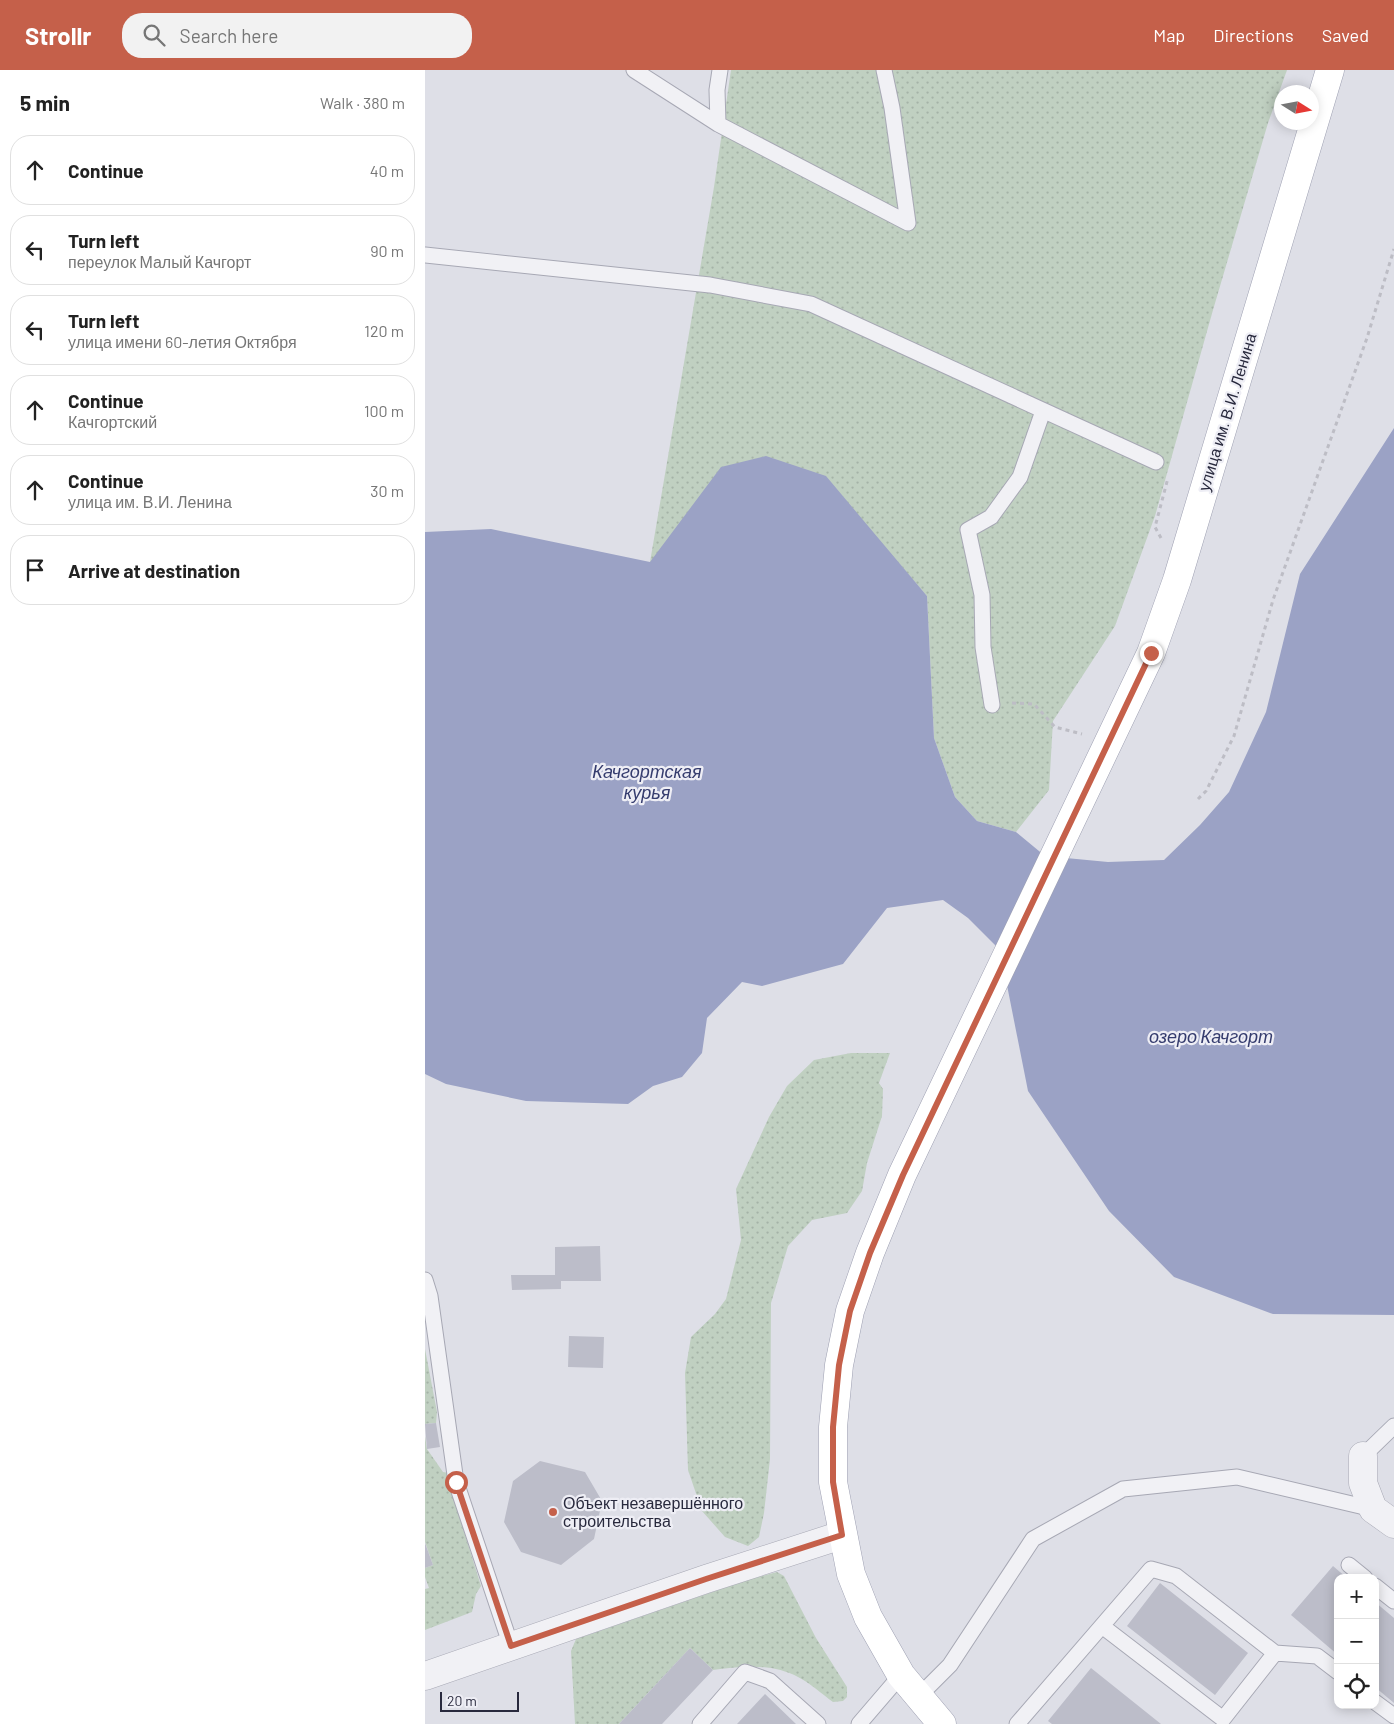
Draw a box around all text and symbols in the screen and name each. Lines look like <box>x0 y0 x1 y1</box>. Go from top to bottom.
search box <box>122 13 472 58</box>
text: Strollr <box>25 21 92 50</box>
icon: search <box>140 21 168 49</box>
text: Search here <box>180 24 278 47</box>
text: Map <box>1153 24 1185 46</box>
text: Directions <box>1213 24 1294 46</box>
text: Saved <box>1322 24 1369 46</box>
north arrow <box>1274 85 1319 130</box>
text: 5 min <box>20 90 70 115</box>
text: Walk · 380 m <box>320 93 405 112</box>
icon: ahead <box>21 156 49 184</box>
text: Continue <box>68 159 144 182</box>
text: 40 m <box>370 161 404 180</box>
text: Turn left <box>68 229 139 252</box>
icon: left <box>21 236 49 264</box>
text: 90 m <box>370 241 404 260</box>
text: переулок Малый Качгорт <box>68 252 251 271</box>
text: Turn left <box>68 309 139 332</box>
icon: left <box>21 316 49 344</box>
text: 120 m <box>364 321 404 340</box>
street label: улица им. В.И. Ленина <box>1193 331 1260 493</box>
text: улица имени 60-летия Октября <box>68 332 297 351</box>
text: Continue <box>68 389 144 412</box>
icon: ahead <box>21 396 49 424</box>
text: 100 m <box>364 401 404 420</box>
text: Качгортский <box>68 412 157 431</box>
text: Continue <box>68 469 144 492</box>
icon: ahead <box>21 476 49 504</box>
text: 30 m <box>370 481 404 500</box>
text: улица им. В.И. Ленина <box>68 492 232 511</box>
icon: arrive <box>21 556 49 584</box>
text: Arrive at destination <box>68 559 240 582</box>
route end <box>1140 642 1163 665</box>
water label: Качгортская курья <box>592 760 702 803</box>
water label: озеро Качгорт <box>1149 1025 1273 1047</box>
route start <box>445 1471 468 1494</box>
place label: Объект незавершённого строительства <box>563 1493 743 1530</box>
marker: Объект незавершённого строительства <box>547 1506 559 1518</box>
map controls <box>1334 1574 1379 1709</box>
button: + <box>1334 1574 1379 1619</box>
button: − <box>1334 1619 1379 1664</box>
button: locate <box>1334 1664 1379 1709</box>
scale bar <box>440 1689 519 1712</box>
text: 20 m <box>447 1692 477 1709</box>

